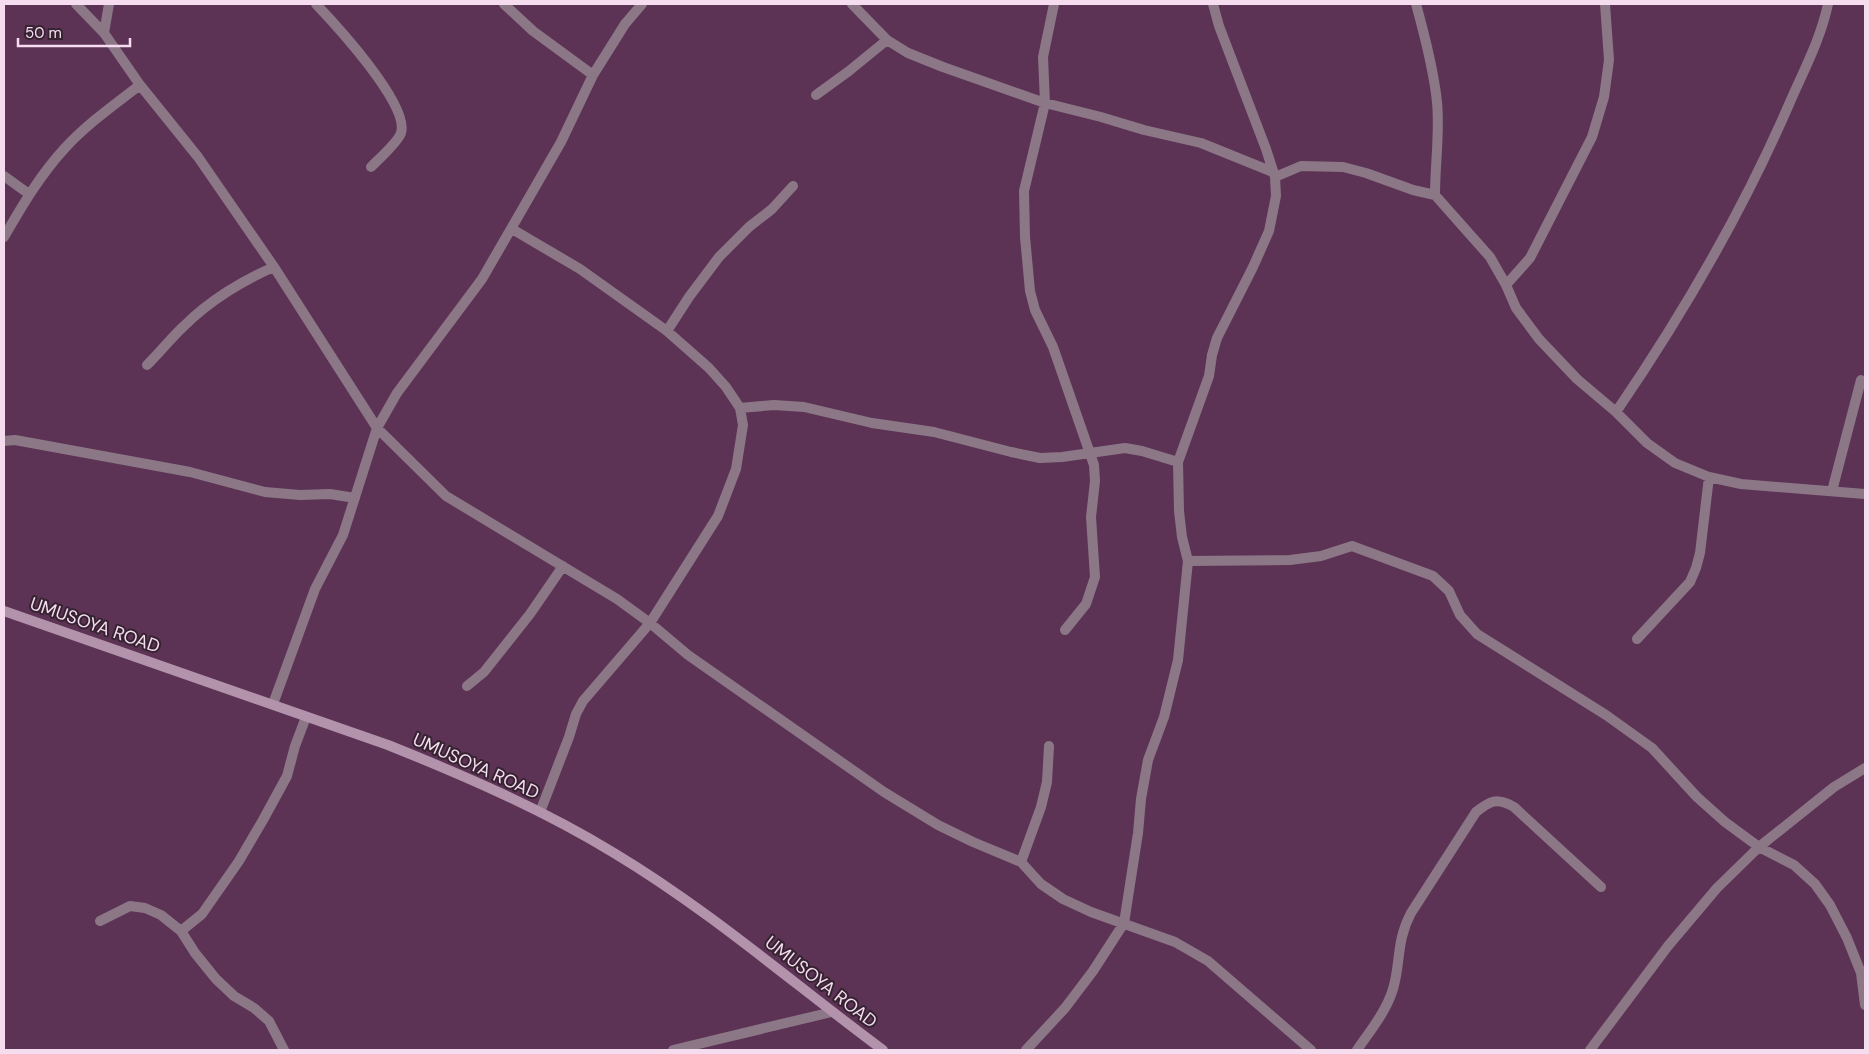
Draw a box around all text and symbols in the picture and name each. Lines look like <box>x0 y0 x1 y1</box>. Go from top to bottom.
scale bar <box>18 15 130 47</box>
text: 50 m <box>25 23 62 43</box>
street label: UMUSOYA ROAD <box>27 591 163 659</box>
street label: UMUSOYA ROAD <box>409 727 543 805</box>
street label: UMUSOYA ROAD <box>760 931 882 1033</box>

